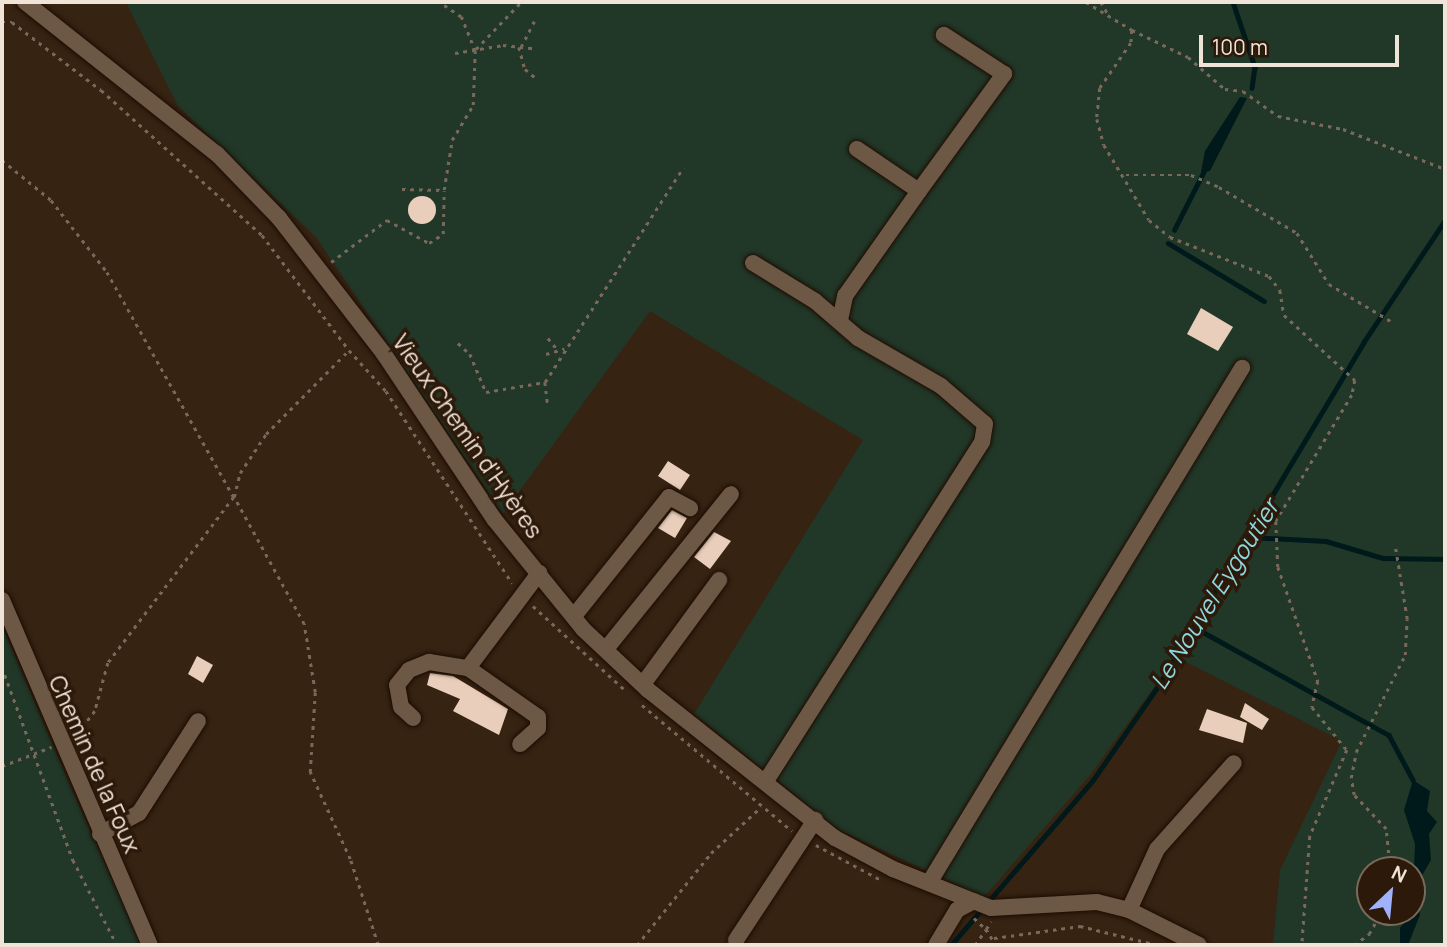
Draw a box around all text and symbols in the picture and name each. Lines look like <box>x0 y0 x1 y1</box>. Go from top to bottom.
scale bar <box>1202 21 1402 65</box>
text: 100 m <box>1212 33 1268 61</box>
street label: Vieux Chemin d'Hyères <box>387 329 549 543</box>
water label: Le Nouvel Eygoutier <box>1144 494 1284 694</box>
street label: Chemin de la Foux <box>43 671 147 857</box>
north arrow <box>1356 856 1426 926</box>
text: N <box>1387 859 1411 889</box>

